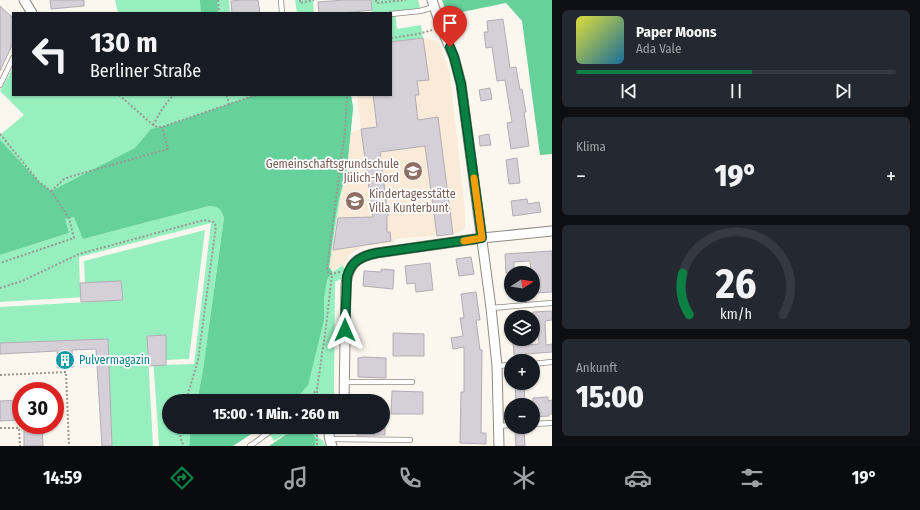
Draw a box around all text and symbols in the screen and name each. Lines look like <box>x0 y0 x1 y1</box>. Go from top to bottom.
pin <box>433 6 467 47</box>
icon: arrive <box>439 12 461 34</box>
text: Paper Moons <box>636 23 717 41</box>
text: 130 m <box>90 26 158 59</box>
icon: left <box>24 28 76 80</box>
text: Ada Vale <box>636 41 681 56</box>
text: Berliner Straße <box>90 60 201 82</box>
icon: previous <box>618 80 640 102</box>
icon: pause <box>725 80 747 102</box>
icon: next <box>832 80 854 102</box>
text: Klima <box>576 139 606 154</box>
place label: Gemeinschaftsgrundschule Jülich-Nord <box>266 157 399 185</box>
text: 19° <box>715 158 757 194</box>
school or university icon: Gemeinschaftsgrundschule Jülich-Nord <box>402 160 424 182</box>
text: − <box>576 163 586 190</box>
text: + <box>886 163 896 190</box>
place label: Kindertagesstätte Villa Kunterbunt <box>369 187 456 215</box>
school or university icon: Kindertagesstätte Villa Kunterbunt <box>344 190 366 212</box>
text: 26 <box>714 258 757 308</box>
north arrow <box>504 266 540 302</box>
map controls <box>504 266 540 434</box>
text: km/h <box>720 305 752 322</box>
position arrow <box>324 309 366 351</box>
button: layers <box>504 310 540 346</box>
building icon: Pulvermagazin <box>54 349 76 371</box>
place label: Pulvermagazin <box>79 353 150 367</box>
button: + <box>504 354 540 390</box>
text: Ankunft <box>576 360 618 375</box>
text: 15:00 <box>576 379 644 415</box>
speed limit sign: 30 <box>12 382 64 434</box>
button: − <box>504 398 540 434</box>
text: 15:00 · 1 Min. · 260 m <box>213 405 339 423</box>
icon: directions <box>168 464 196 492</box>
icon: music <box>282 464 310 492</box>
icon: phone <box>396 464 424 492</box>
icon: climate <box>510 464 538 492</box>
icon: car <box>624 464 652 492</box>
icon: filters <box>738 464 766 492</box>
text: 14:59 <box>43 467 82 489</box>
text: 19° <box>852 467 877 489</box>

